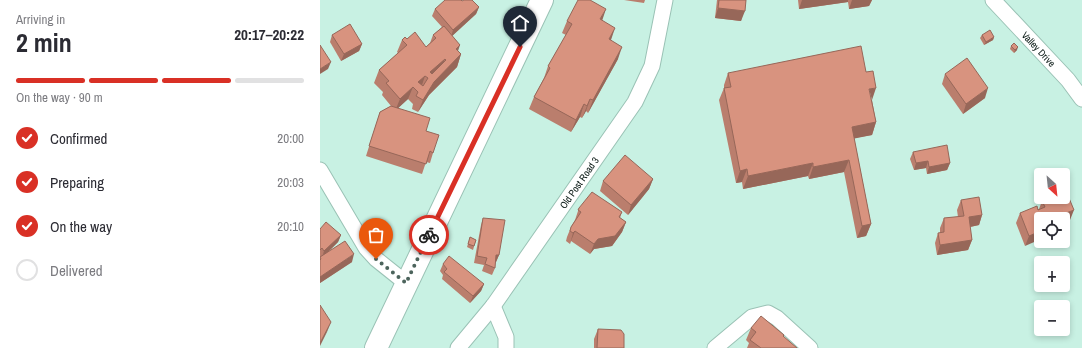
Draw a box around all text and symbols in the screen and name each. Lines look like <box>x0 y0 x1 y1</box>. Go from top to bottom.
pin <box>503 6 537 47</box>
text: Arriving in <box>16 11 65 28</box>
icon: home <box>509 12 531 34</box>
text: 20:17–20:22 <box>234 24 304 45</box>
text: 2 min <box>16 25 72 60</box>
street label: Valley Drive <box>1019 29 1059 70</box>
text: On the way · 90 m <box>16 89 103 106</box>
icon: check <box>16 127 38 149</box>
text: Confirmed <box>50 128 107 149</box>
text: 20:00 <box>277 130 304 147</box>
street label: Old Post Road 3 <box>556 154 602 211</box>
north arrow <box>1034 168 1070 204</box>
map controls <box>1034 168 1070 336</box>
icon: check <box>16 171 38 193</box>
text: Preparing <box>50 172 104 193</box>
text: 20:03 <box>277 174 304 191</box>
button: locate <box>1034 212 1070 248</box>
icon: check <box>16 215 38 237</box>
courier <box>409 215 449 255</box>
text: On the way <box>50 216 112 237</box>
text: 20:10 <box>277 218 304 235</box>
pin <box>359 218 393 259</box>
icon: bag <box>365 224 387 246</box>
icon: bike <box>418 224 440 246</box>
button: + <box>1034 256 1070 292</box>
text: Delivered <box>50 260 103 281</box>
button: − <box>1034 300 1070 336</box>

